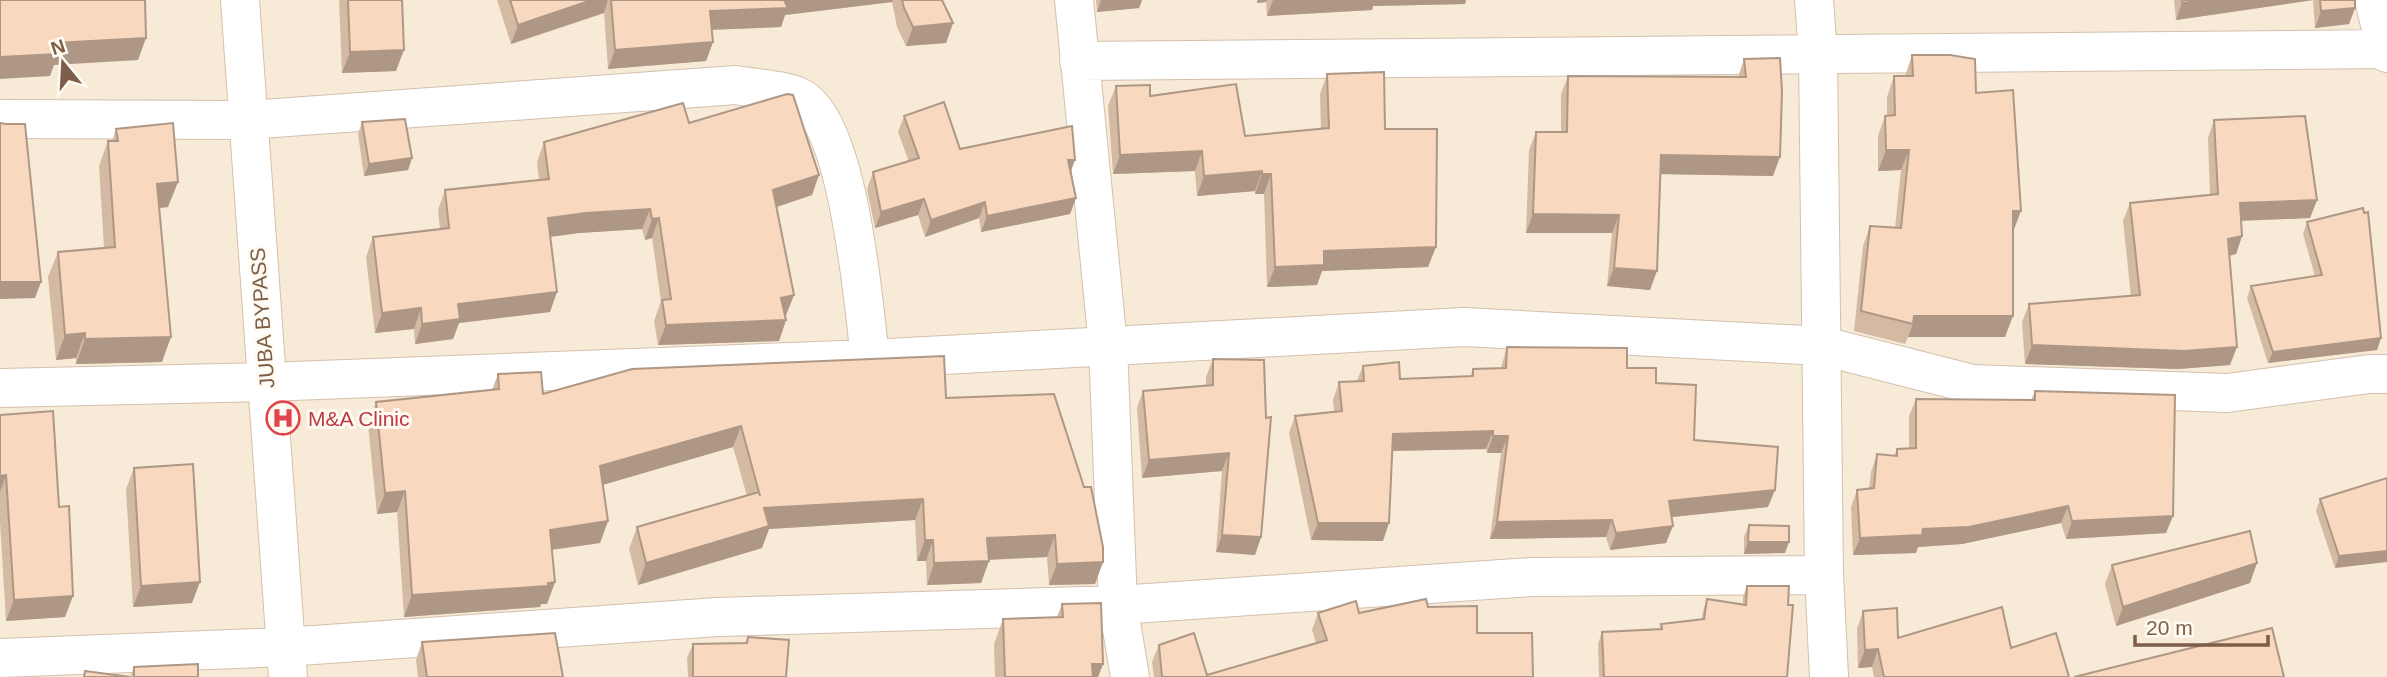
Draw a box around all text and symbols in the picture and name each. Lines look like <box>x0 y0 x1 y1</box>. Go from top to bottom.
north arrow <box>28 28 98 98</box>
text: N <box>48 35 68 59</box>
street label: JUBA BYPASS <box>246 247 278 389</box>
hospital icon: M&A Clinic <box>264 399 302 437</box>
place label: M&A Clinic <box>308 407 410 430</box>
scale bar <box>2135 604 2268 648</box>
text: 20 m <box>2146 616 2193 639</box>

